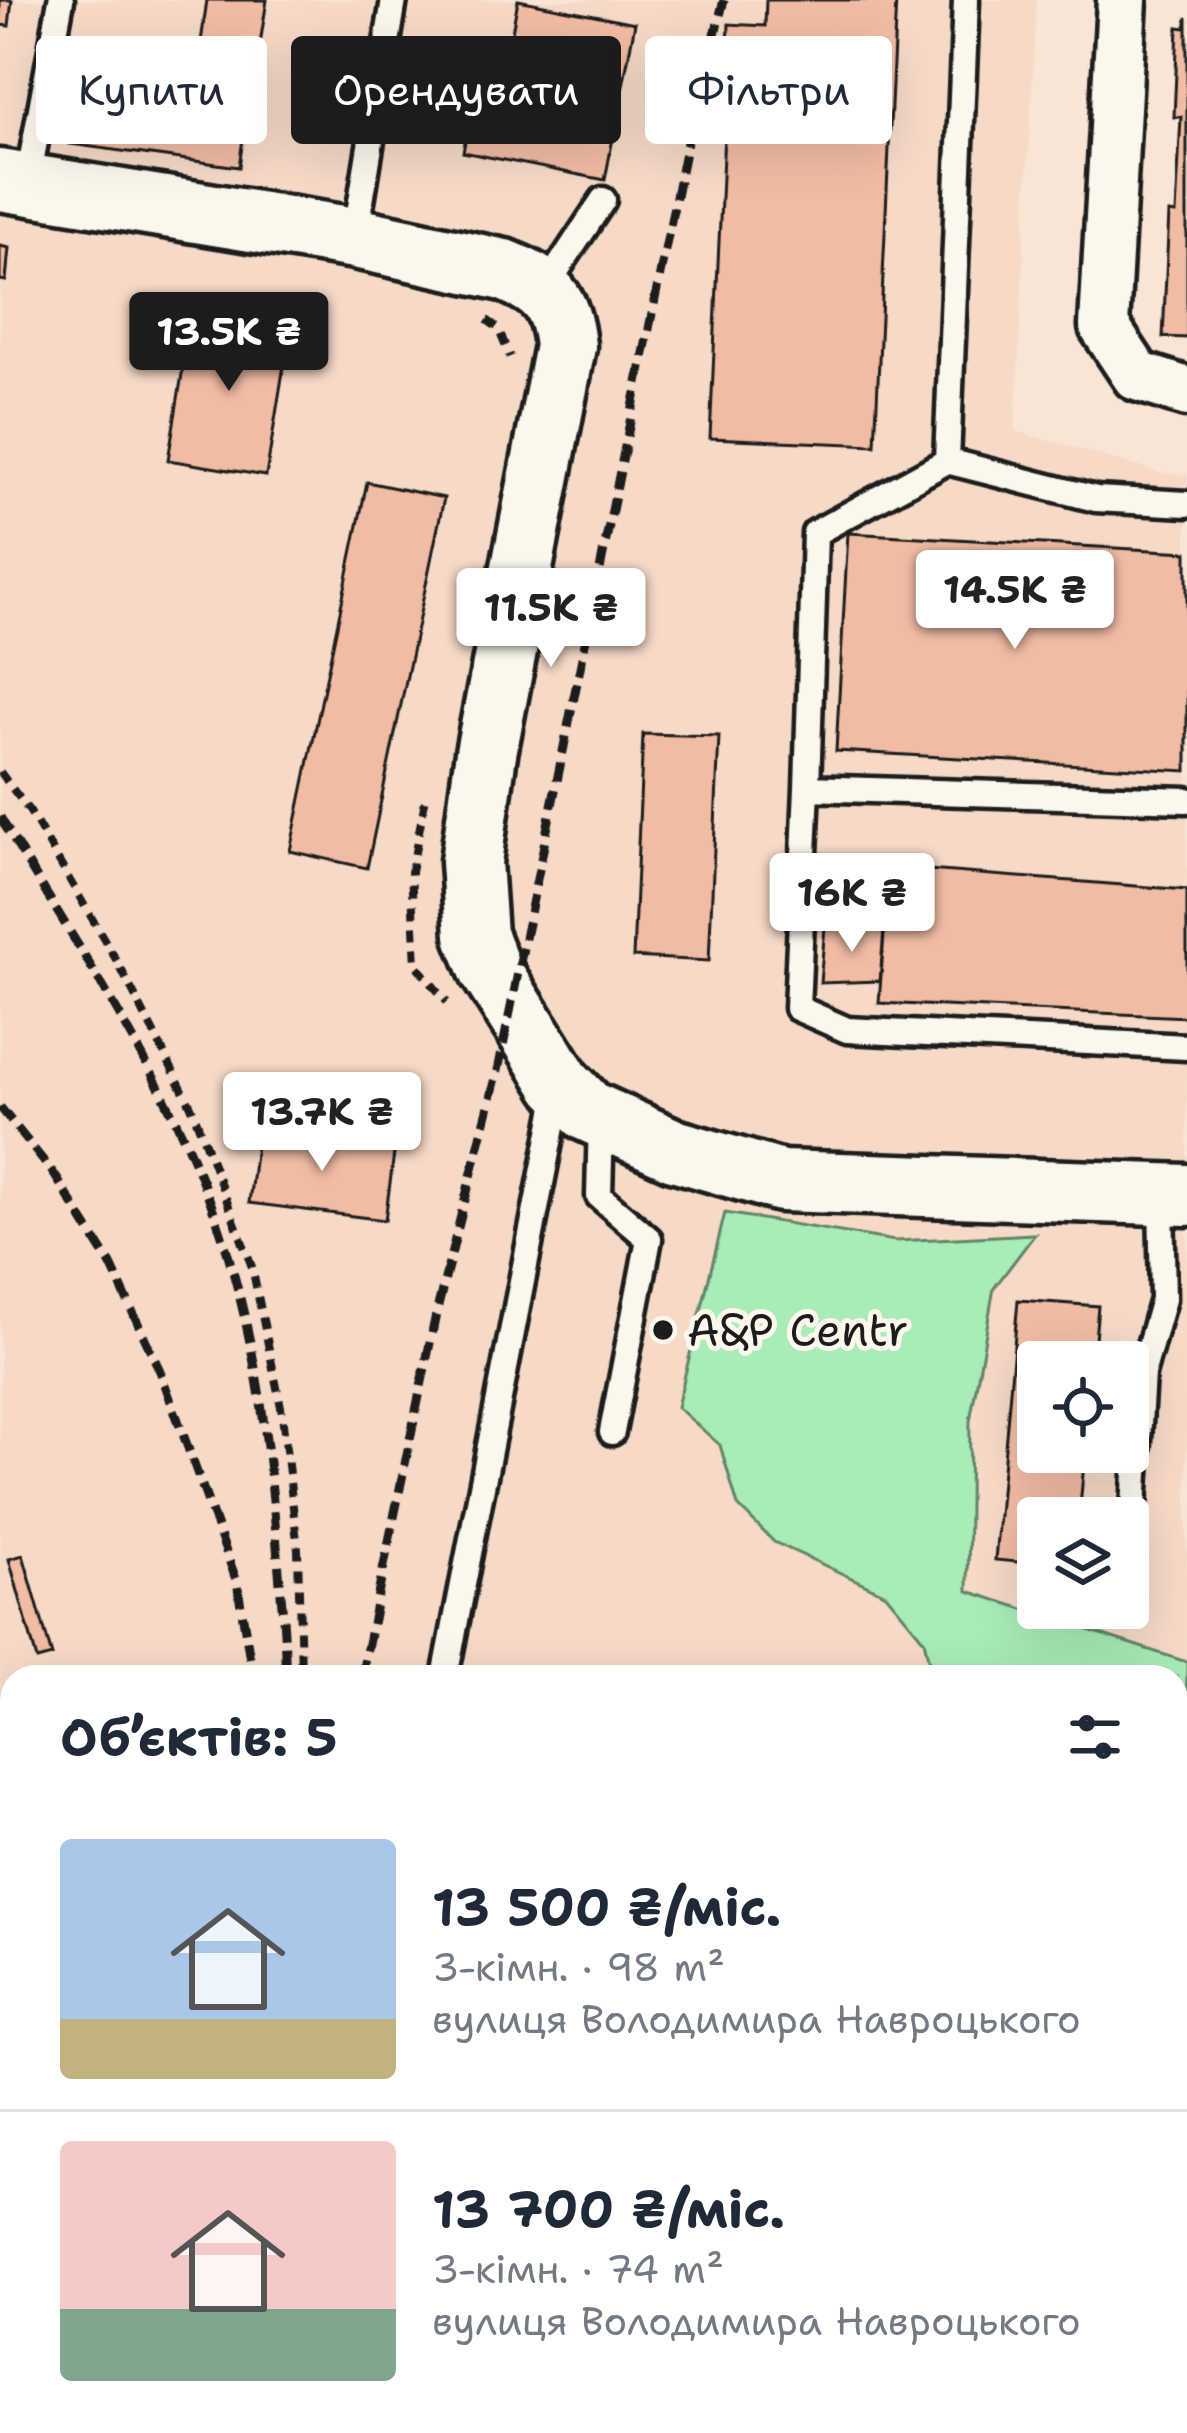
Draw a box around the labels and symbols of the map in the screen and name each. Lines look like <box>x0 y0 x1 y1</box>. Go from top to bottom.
pin: 13.5K ₴ <box>118 292 340 394</box>
pin: 14.5K ₴ <box>904 550 1126 652</box>
pin: 11.5K ₴ <box>440 568 662 670</box>
pin: 16K ₴ <box>768 853 936 955</box>
pin: 13.7K ₴ <box>211 1072 433 1174</box>
place label: A&P Centr <box>687 1300 908 1360</box>
marker: A&P Centr <box>650 1317 676 1343</box>

